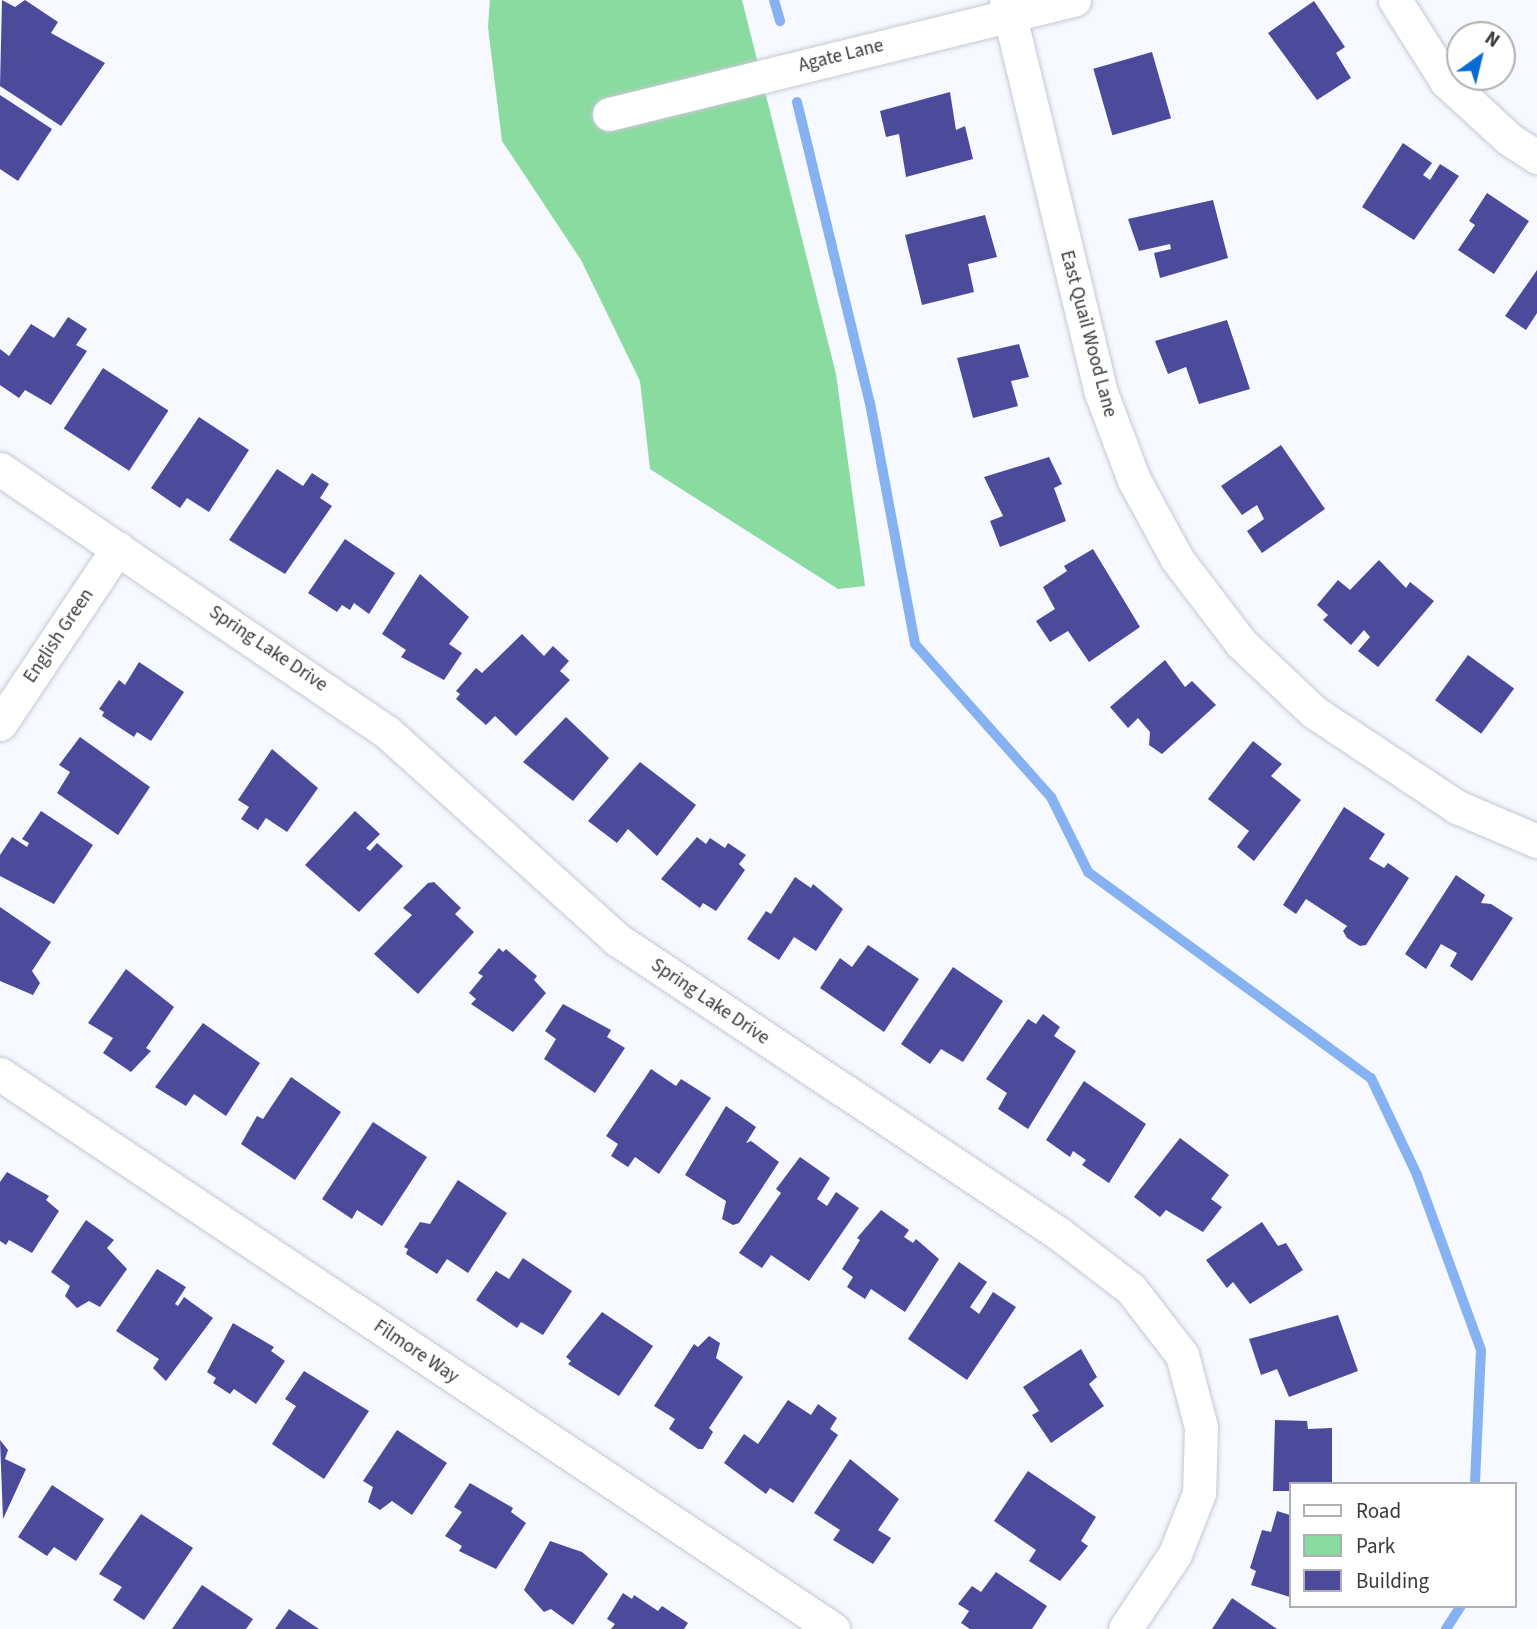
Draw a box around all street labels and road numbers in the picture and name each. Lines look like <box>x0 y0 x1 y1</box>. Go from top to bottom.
street label: Agate Lane <box>796 34 886 78</box>
street label: East Quail Wood Lane <box>1055 248 1121 420</box>
street label: English Green <box>19 584 99 688</box>
street label: Spring Lake Drive <box>204 601 332 697</box>
street label: Spring Lake Drive <box>646 954 774 1050</box>
street label: Filmore Way <box>369 1315 463 1389</box>

